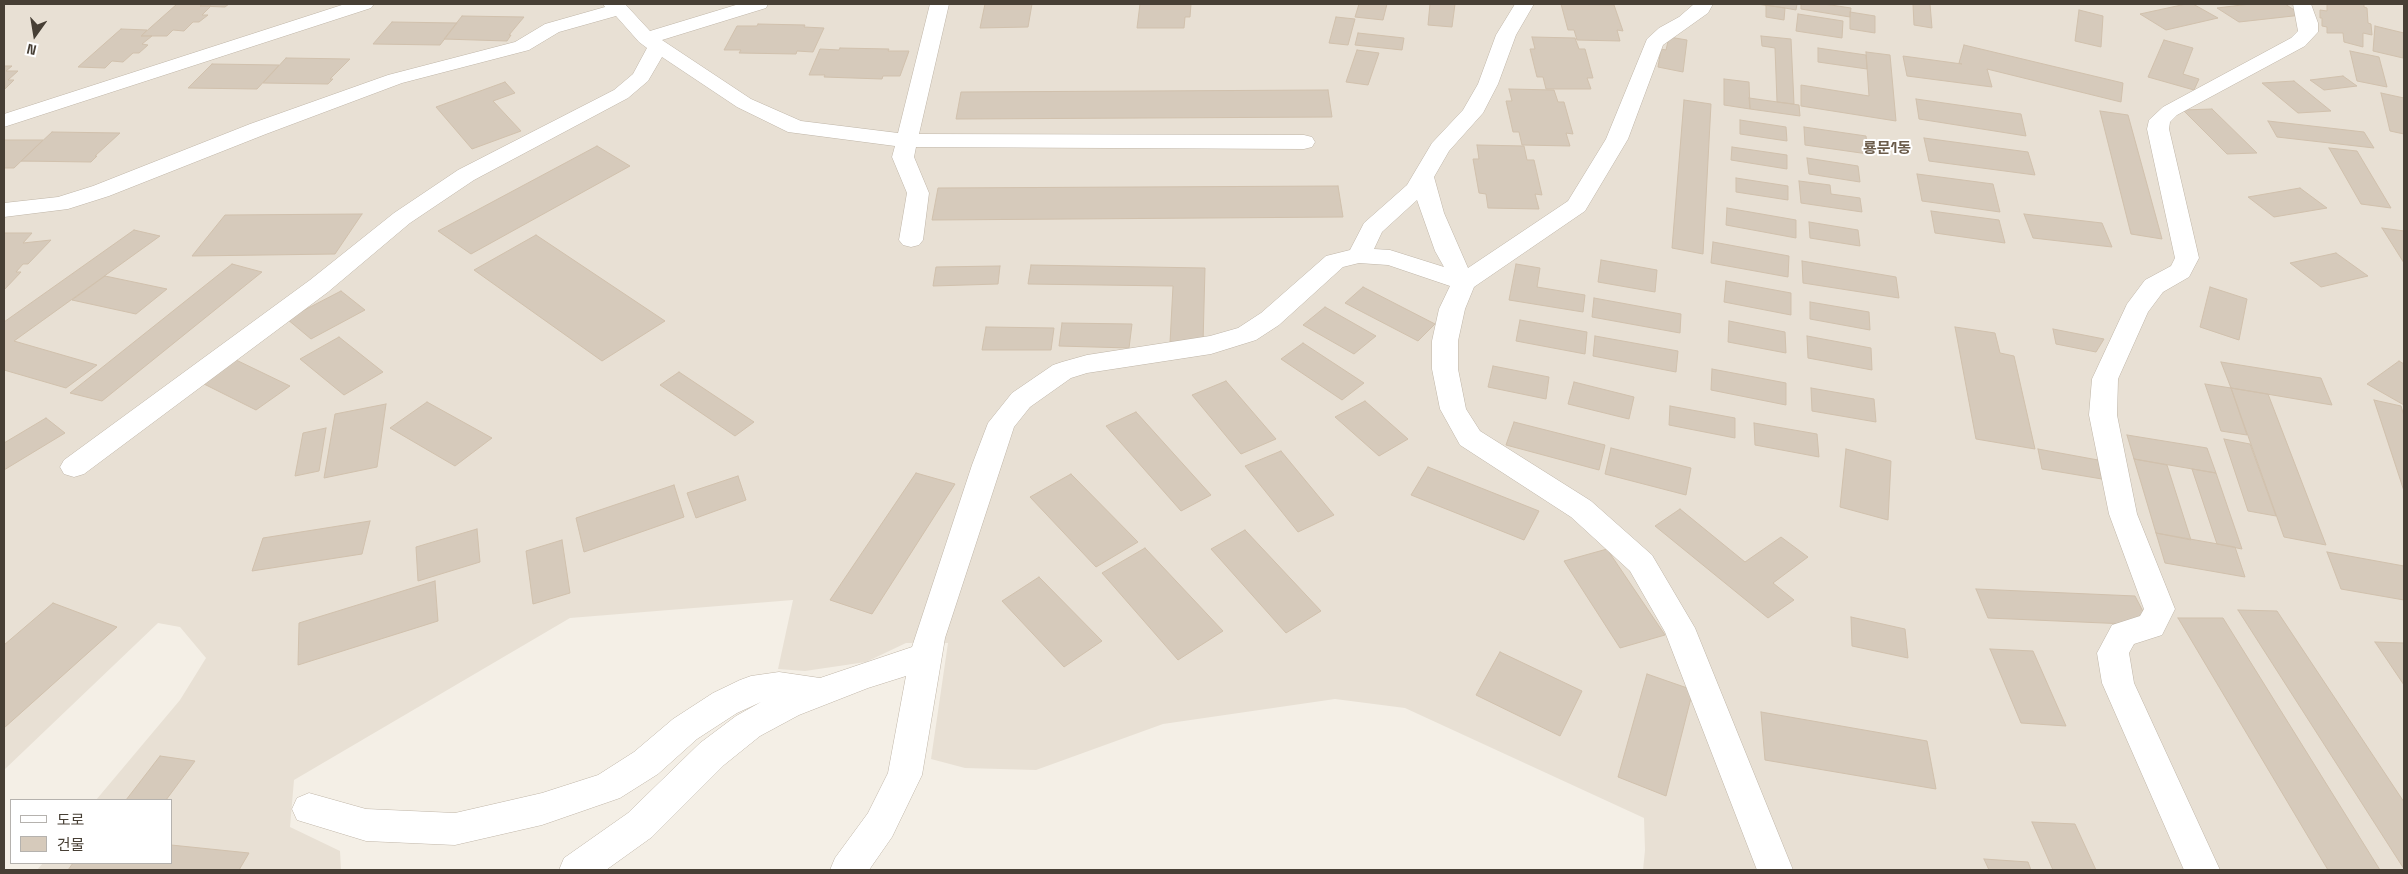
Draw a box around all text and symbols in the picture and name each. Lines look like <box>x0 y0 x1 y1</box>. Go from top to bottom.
north arrow <box>10 10 60 60</box>
text: N <box>25 40 38 59</box>
district label: 룡문1동 <box>1863 140 1911 158</box>
legend <box>10 799 172 864</box>
text: 도로 <box>57 810 85 829</box>
text: 건물 <box>57 835 85 854</box>

